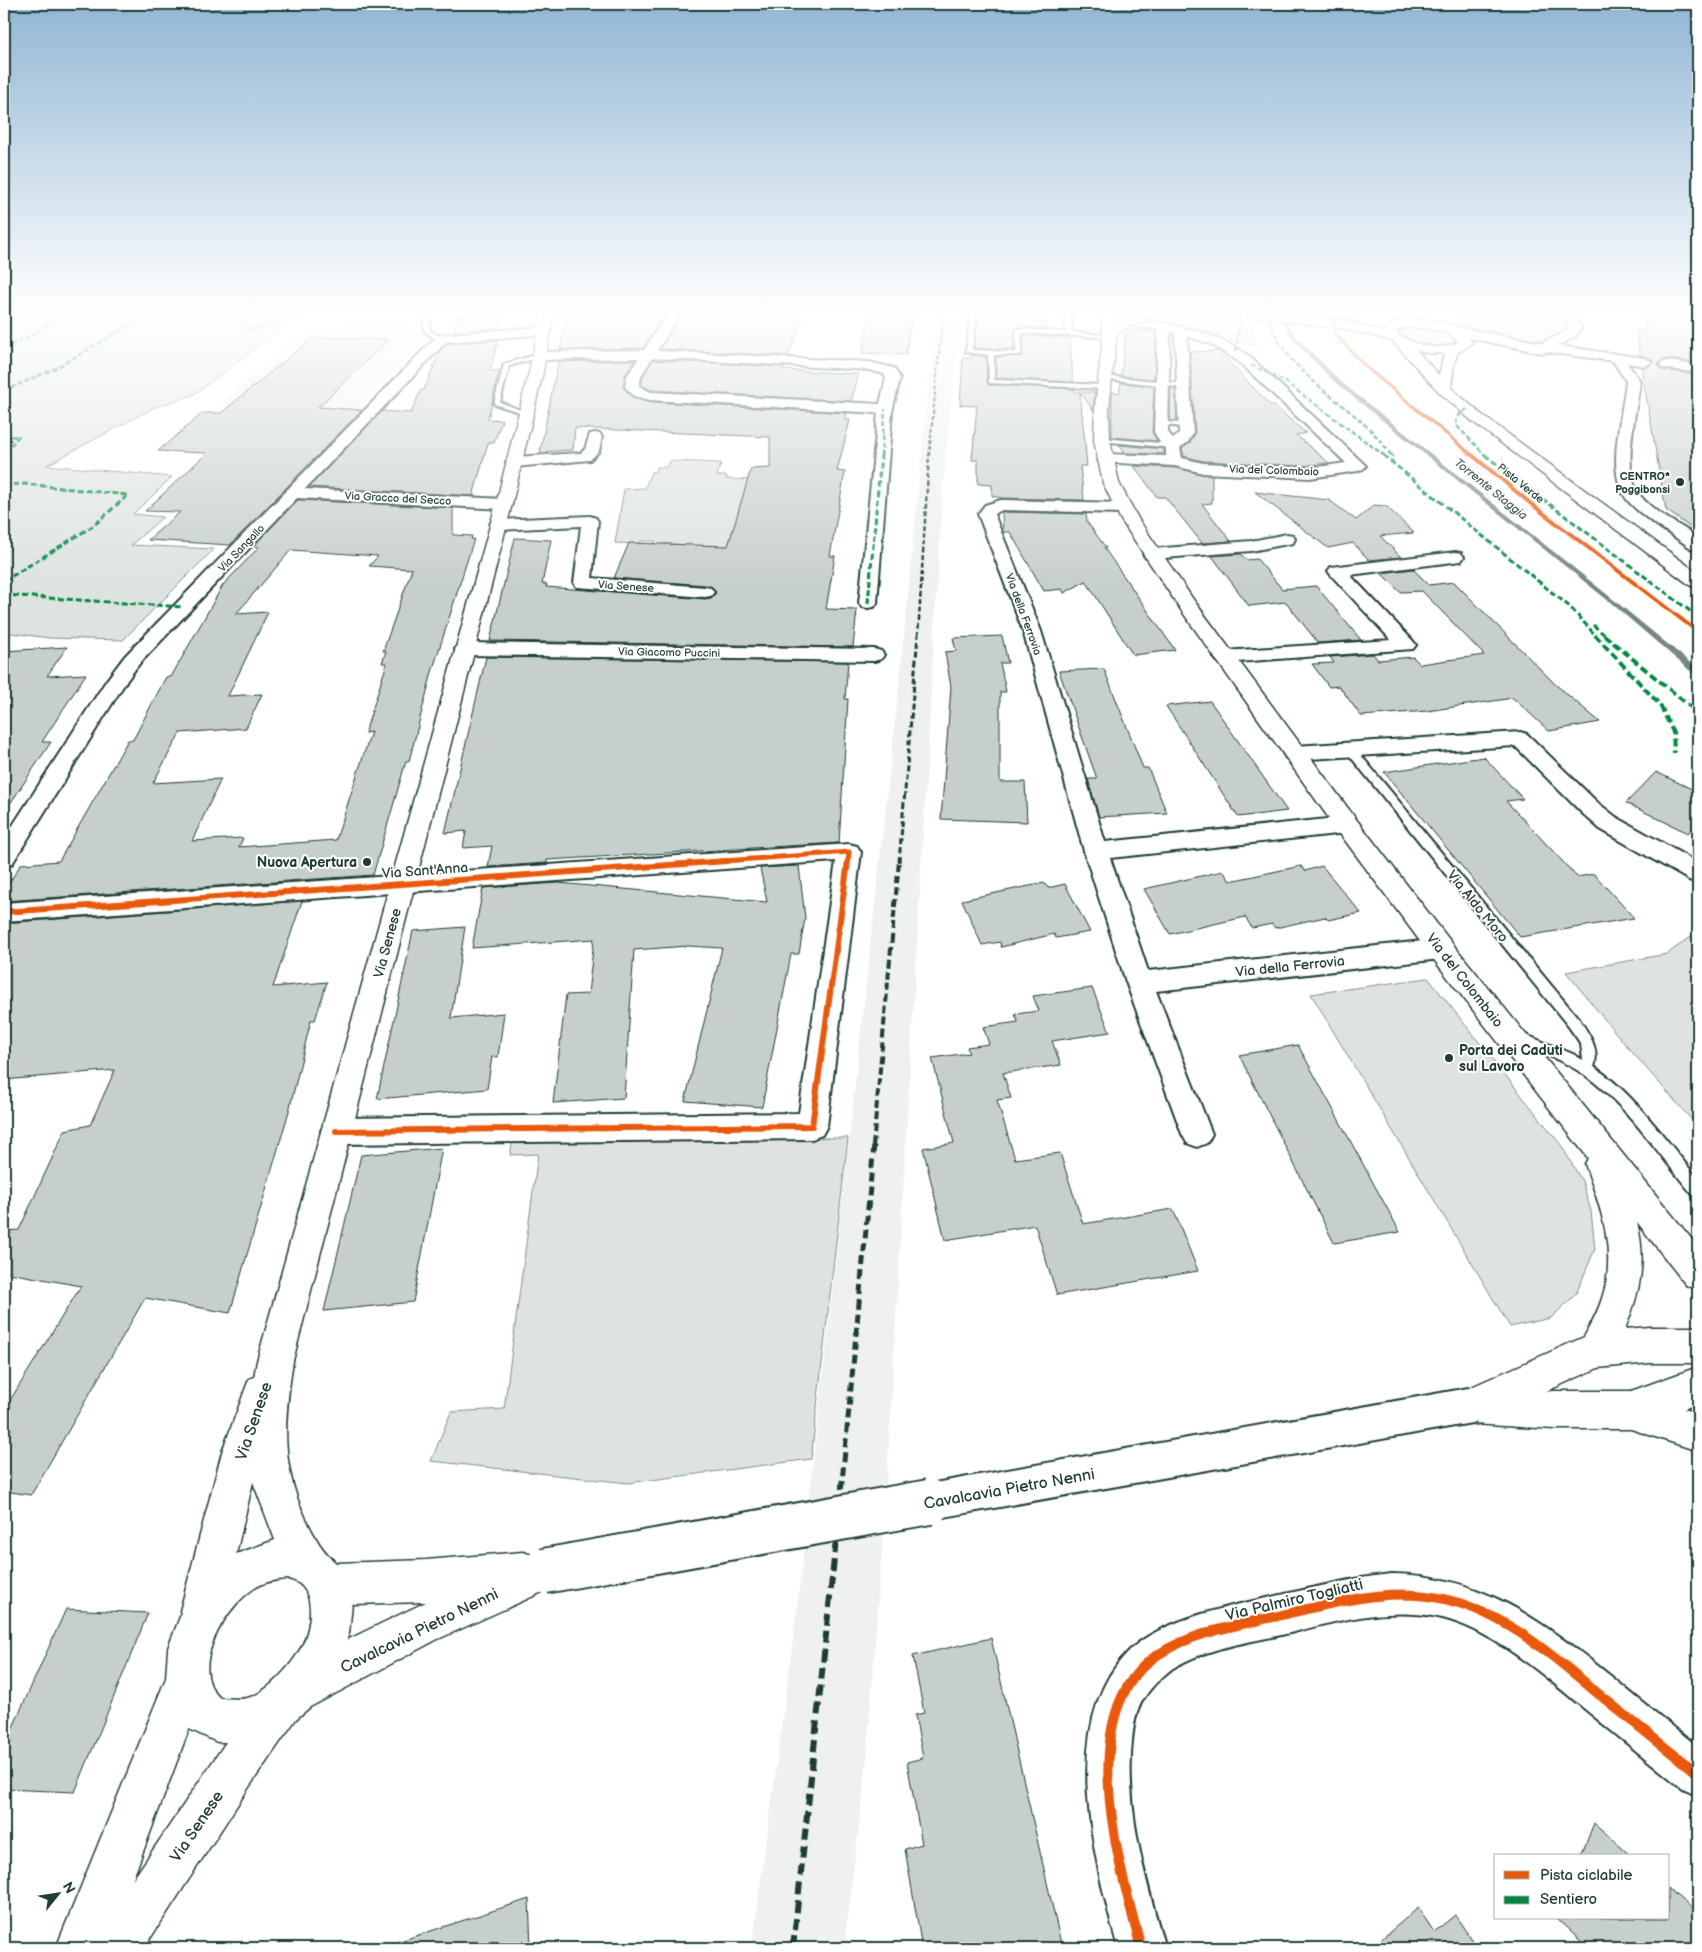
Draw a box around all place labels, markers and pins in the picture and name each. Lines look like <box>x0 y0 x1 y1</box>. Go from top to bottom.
place label: CENTRO* Poggibonsi <box>1615 470 1670 496</box>
marker: CENTRO* Poggibonsi <box>1674 476 1686 488</box>
place label: Nuova Apertura <box>257 854 357 871</box>
marker: Nuova Apertura <box>361 856 373 868</box>
place label: Porta dei Caduti sul Lavoro <box>1459 1042 1563 1075</box>
marker: Porta dei Caduti sul Lavoro <box>1443 1052 1455 1064</box>

